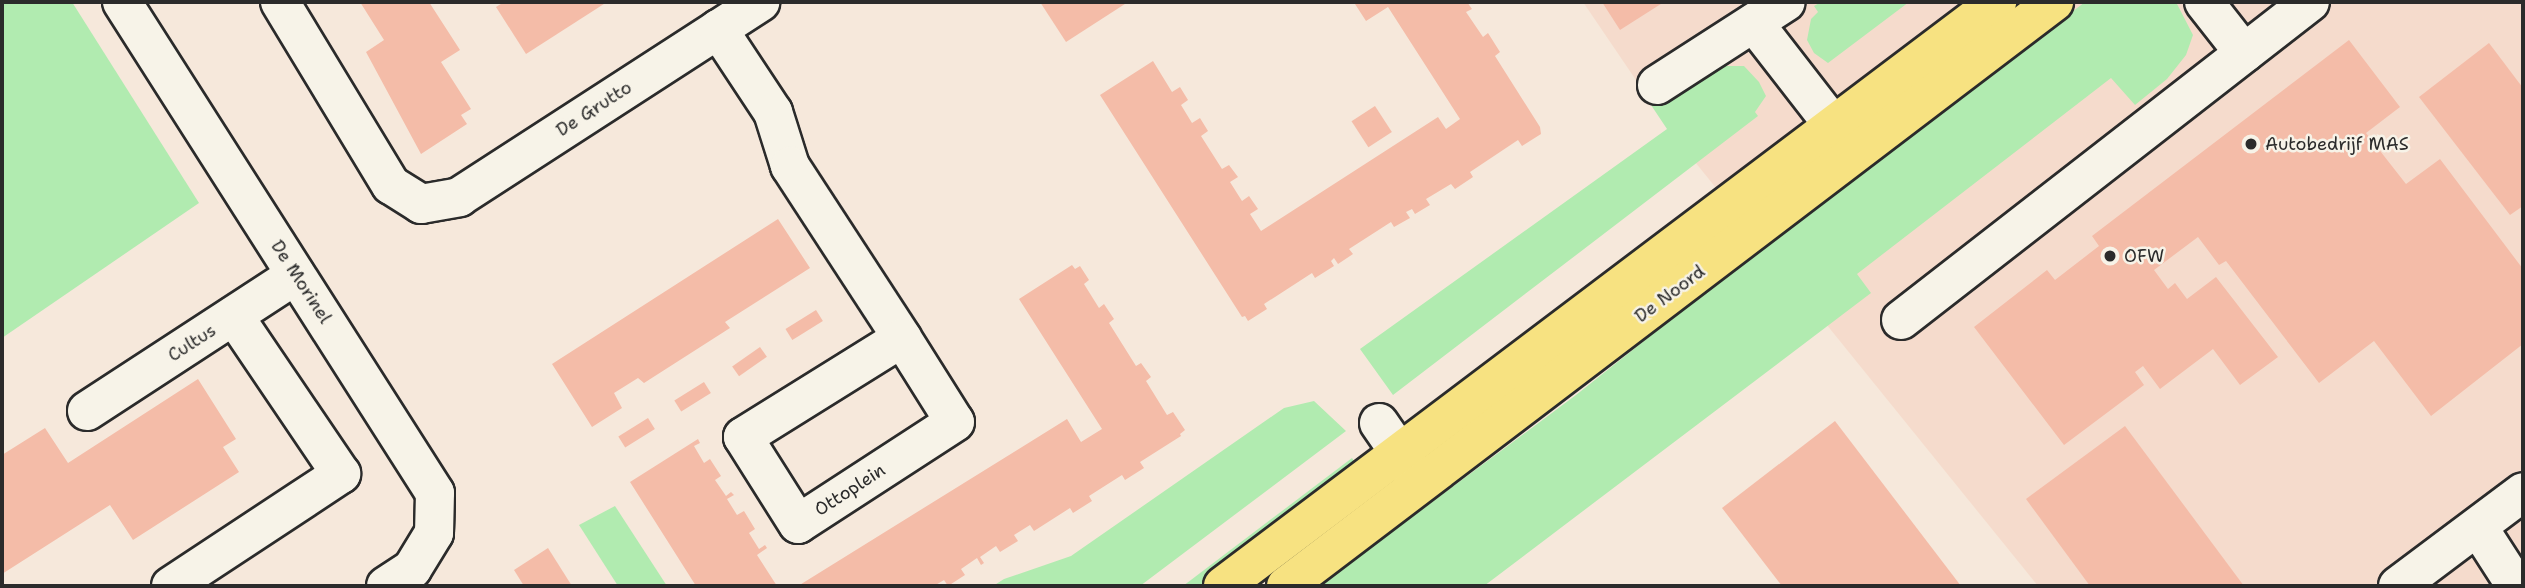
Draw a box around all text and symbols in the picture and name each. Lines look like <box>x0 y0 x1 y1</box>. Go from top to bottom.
street label: De Grutto <box>552 77 636 141</box>
place label: Autobedrijf MAS <box>2265 133 2409 155</box>
marker: Autobedrijf MAS <box>2243 136 2259 152</box>
street label: De Morinel <box>266 236 336 328</box>
place label: OFW <box>2124 245 2164 267</box>
marker: OFW <box>2102 248 2118 264</box>
street label: De Noord <box>1631 261 1709 327</box>
street label: Cultus <box>164 320 220 366</box>
street label: Ottoplein <box>811 459 889 521</box>

